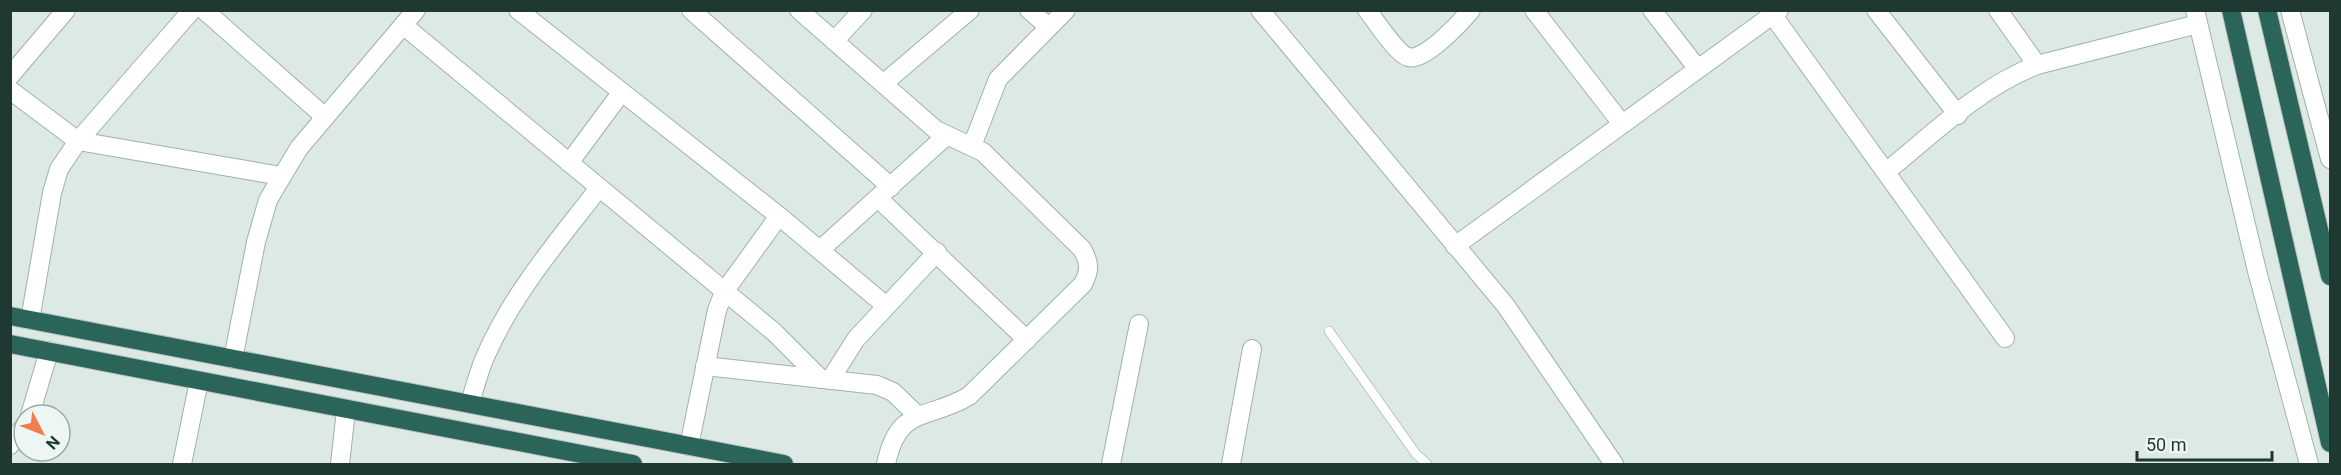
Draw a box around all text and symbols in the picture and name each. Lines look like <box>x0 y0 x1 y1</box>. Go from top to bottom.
north arrow <box>12 403 72 463</box>
scale bar <box>2137 424 2272 462</box>
text: N <box>42 432 64 453</box>
text: 50 m <box>2146 434 2186 455</box>

